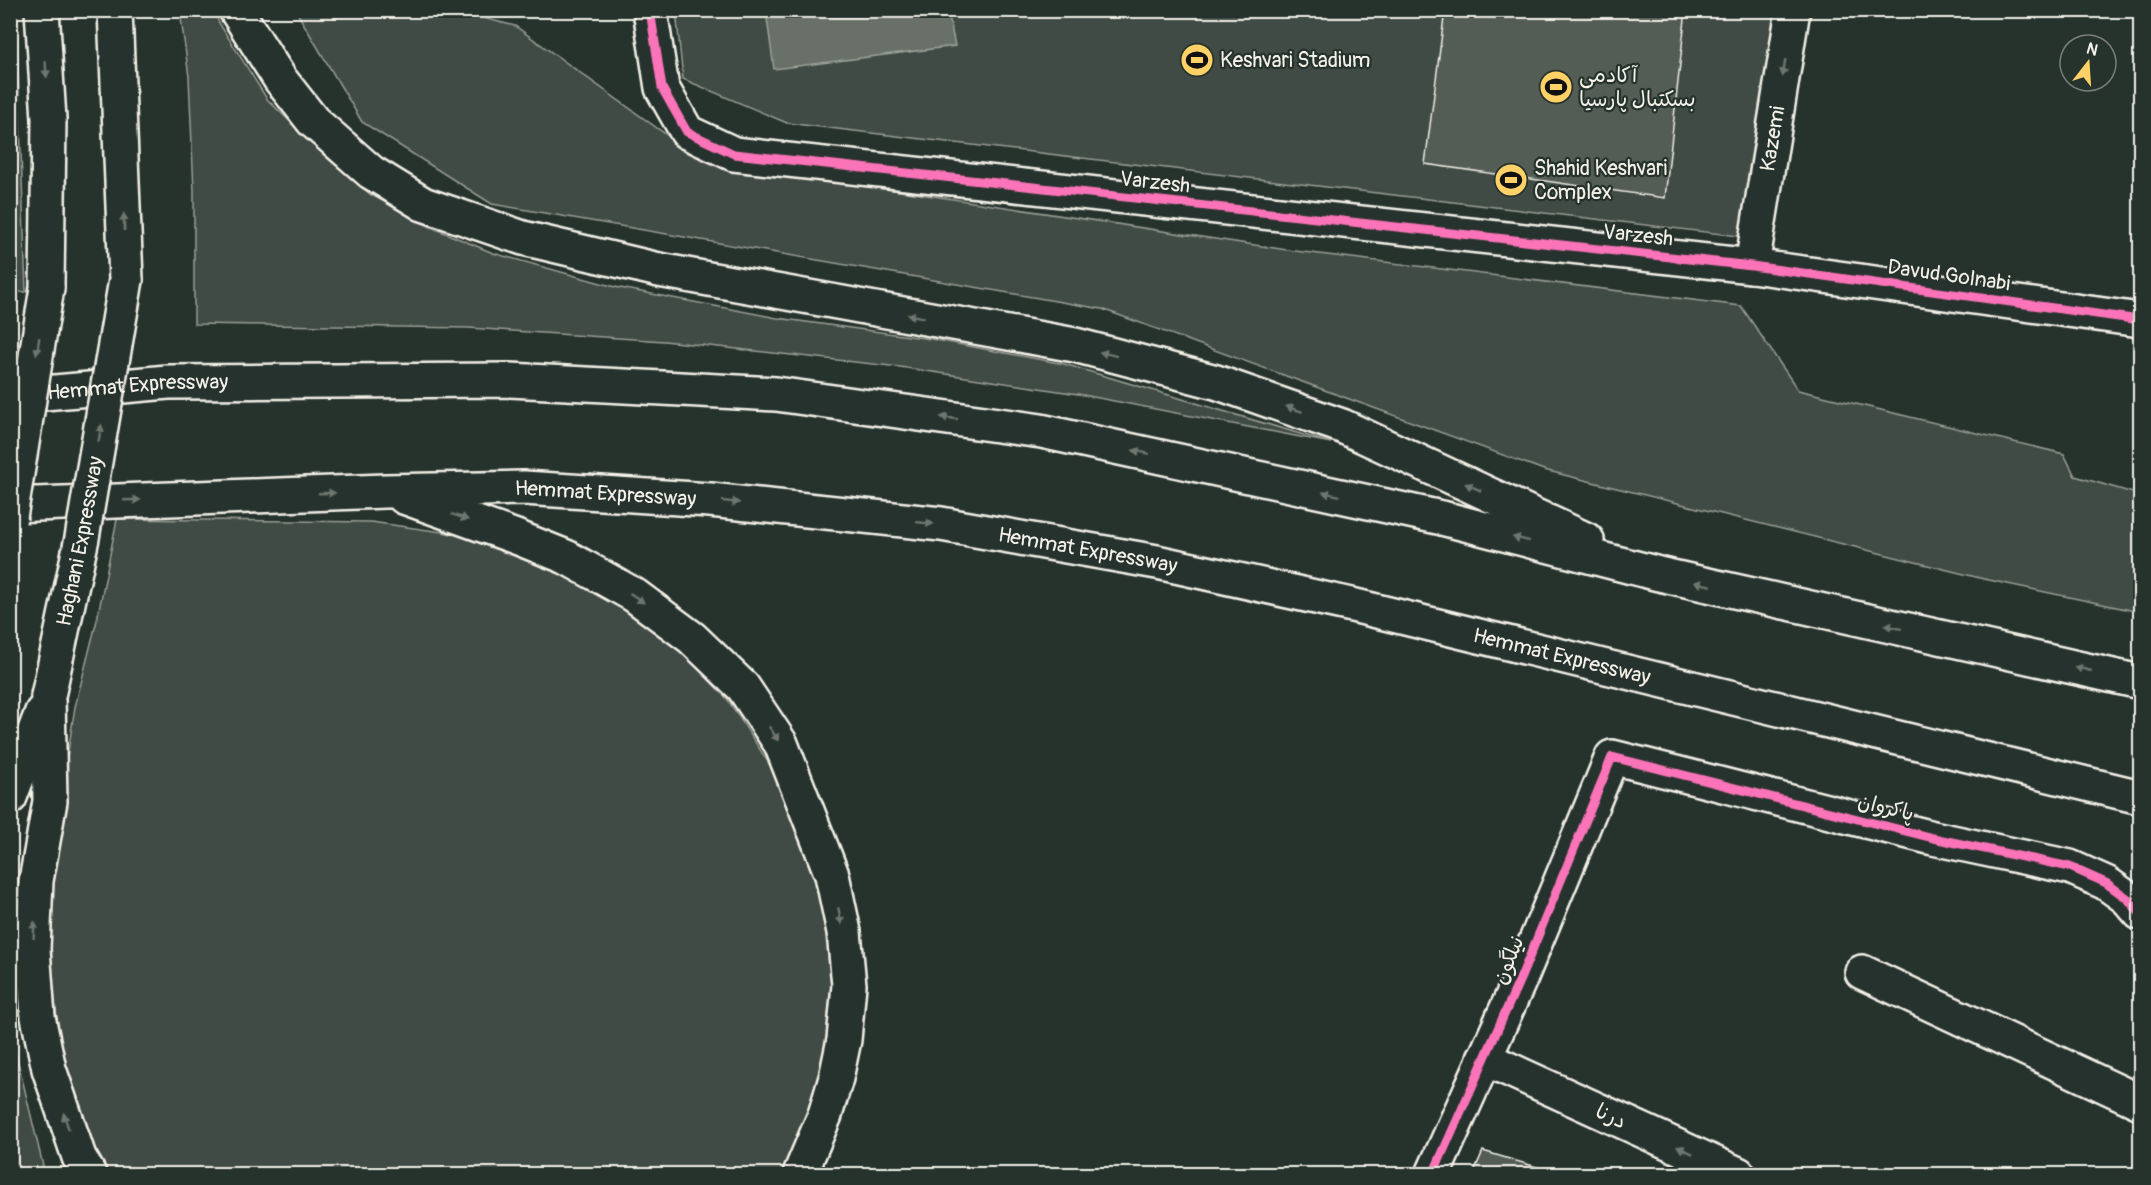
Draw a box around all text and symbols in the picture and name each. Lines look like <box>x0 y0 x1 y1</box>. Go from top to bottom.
north arrow <box>2058 33 2118 93</box>
text: N <box>2084 38 2100 61</box>
sports icon: Keshvari Stadium <box>1179 42 1215 78</box>
place label: Keshvari Stadium <box>1220 47 1370 74</box>
one-way arrow <box>41 59 50 78</box>
one-way arrow <box>1779 59 1788 78</box>
place label: آکادمی بسکتبال پارسیا <box>1579 62 1696 113</box>
sports icon: آکادمی بسکتبال پارسیا <box>1538 69 1574 105</box>
street label: Kazemi <box>1754 104 1791 173</box>
place label: Shahid Keshvari Complex <box>1534 155 1667 206</box>
sports icon: Shahid Keshvari Complex <box>1493 162 1529 198</box>
street label: Varzesh <box>1119 165 1191 200</box>
one-way arrow <box>120 212 129 231</box>
street label: Varzesh <box>1602 218 1674 253</box>
street label: Davud Golnabi <box>1886 254 2012 298</box>
one-way arrow <box>907 311 926 320</box>
one-way arrow <box>33 336 42 355</box>
one-way arrow <box>1098 348 1117 358</box>
street label: Hemmat Expressway <box>46 369 228 407</box>
one-way arrow <box>1285 404 1303 414</box>
one-way arrow <box>939 413 958 422</box>
one-way arrow <box>96 423 105 442</box>
one-way arrow <box>1132 447 1150 457</box>
street label: Haghani Expressway <box>50 454 110 629</box>
street label: Hemmat Expressway <box>515 475 697 513</box>
one-way arrow <box>1464 483 1481 492</box>
one-way arrow <box>317 488 336 498</box>
one-way arrow <box>1322 489 1341 498</box>
one-way arrow <box>122 495 141 505</box>
one-way arrow <box>722 497 741 507</box>
one-way arrow <box>451 513 469 523</box>
one-way arrow <box>916 518 935 528</box>
street label: Hemmat Expressway <box>996 521 1180 580</box>
one-way arrow <box>1512 533 1530 543</box>
one-way arrow <box>1693 579 1712 588</box>
one-way arrow <box>628 592 644 604</box>
one-way arrow <box>1884 621 1902 631</box>
street label: Hemmat Expressway <box>1470 622 1653 691</box>
one-way arrow <box>2074 664 2093 674</box>
one-way arrow <box>768 725 780 741</box>
street label: پاکروان <box>1855 788 1917 827</box>
one-way arrow <box>836 907 845 926</box>
one-way arrow <box>29 920 38 939</box>
street label: نیلگون <box>1486 932 1531 988</box>
street label: درنا <box>1591 1098 1631 1135</box>
one-way arrow <box>61 1112 71 1130</box>
one-way arrow <box>1676 1145 1694 1155</box>

